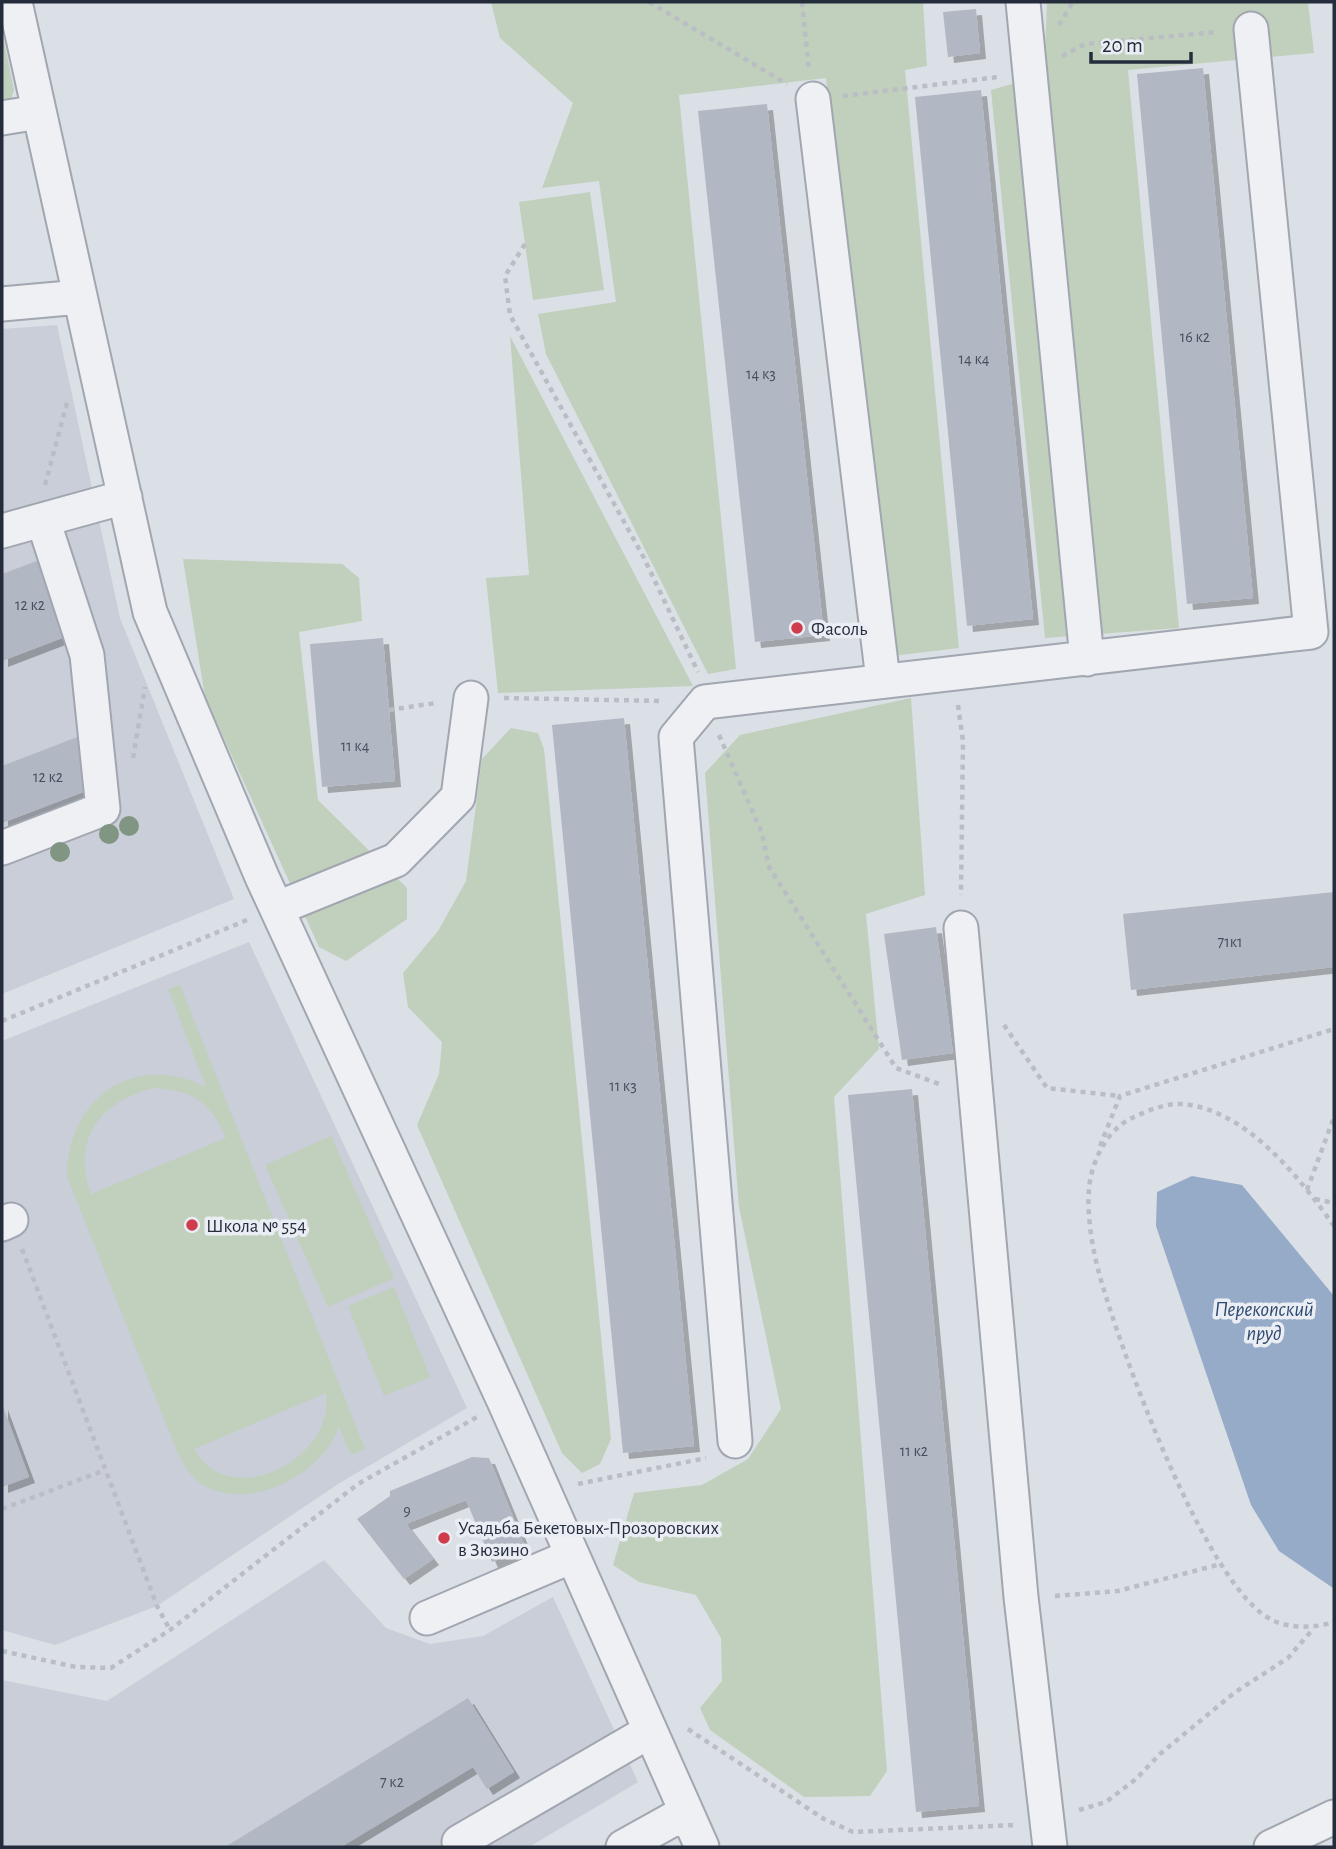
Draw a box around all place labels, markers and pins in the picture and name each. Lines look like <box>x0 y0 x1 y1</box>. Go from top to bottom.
marker: Фасоль <box>789 620 805 636</box>
place label: Фасоль <box>811 620 867 639</box>
marker: Школа № 554 <box>184 1217 200 1233</box>
place label: Школа № 554 <box>206 1217 306 1236</box>
place label: Усадьба Бекетовых-Прозоровских в Зюзино <box>458 1519 719 1560</box>
marker: Усадьба Бекетовых-Прозоровских в Зюзино <box>436 1530 452 1546</box>

